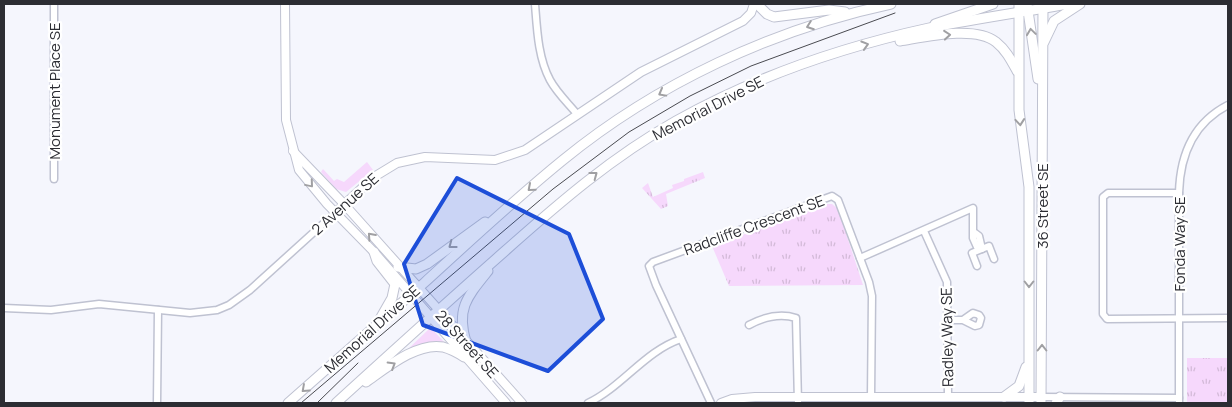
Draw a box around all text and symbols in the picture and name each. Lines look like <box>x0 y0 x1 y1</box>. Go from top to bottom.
one-way arrow <box>806 20 815 30</box>
street label: Monument Place SE <box>44 23 65 159</box>
one-way arrow <box>1027 28 1037 37</box>
one-way arrow <box>944 29 952 40</box>
one-way arrow <box>861 41 869 51</box>
street label: Memorial Drive SE <box>649 71 767 145</box>
one-way arrow <box>659 87 668 97</box>
one-way arrow <box>1014 118 1025 126</box>
street label: 36 Street SE <box>1032 163 1053 249</box>
street label: 2 Avenue SE <box>307 168 383 240</box>
one-way arrow <box>588 172 598 181</box>
one-way arrow <box>304 178 312 187</box>
one-way arrow <box>527 182 536 191</box>
street label: Radcliffe Crescent SE <box>681 190 827 260</box>
street label: Fonda Way SE <box>1169 196 1190 292</box>
one-way arrow <box>368 232 377 241</box>
one-way arrow <box>449 240 458 248</box>
street label: Memorial Drive SE <box>320 280 424 378</box>
one-way arrow <box>1024 280 1034 288</box>
street label: Radley Way SE <box>936 287 958 387</box>
street label: 28 Street SE <box>431 305 503 383</box>
one-way arrow <box>1037 344 1047 352</box>
one-way arrow <box>386 362 395 372</box>
one-way arrow <box>301 383 310 392</box>

